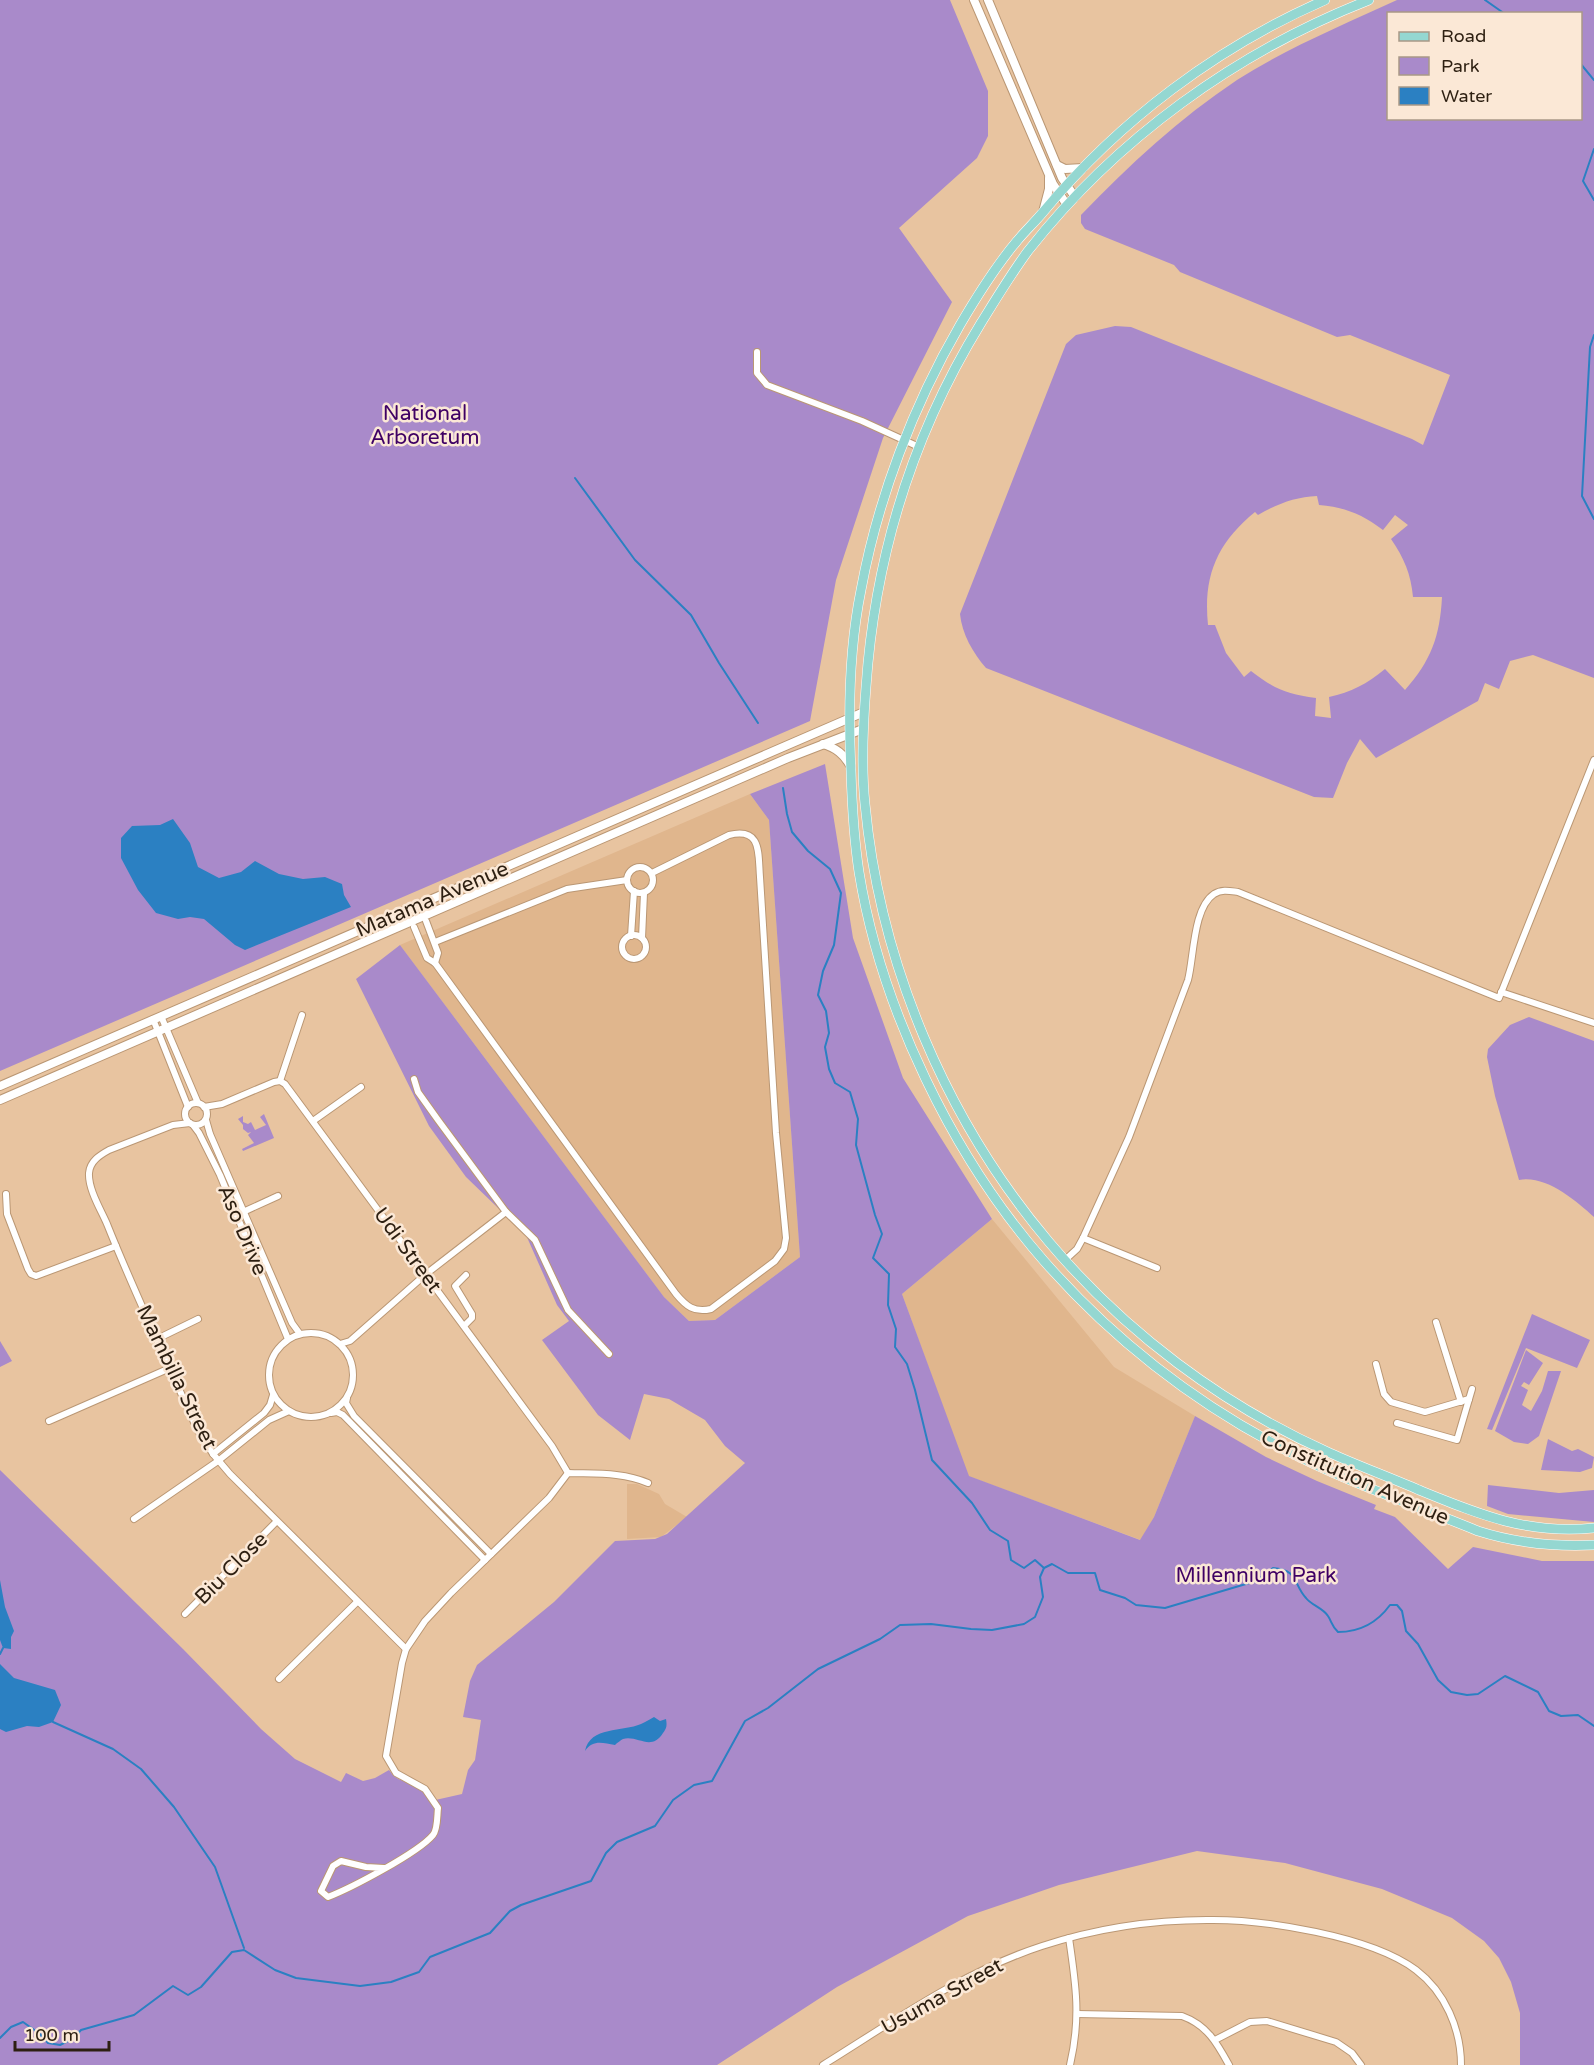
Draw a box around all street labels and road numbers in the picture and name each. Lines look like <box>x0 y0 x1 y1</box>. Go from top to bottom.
street label: Matama Avenue <box>352 856 512 943</box>
street label: Aso Drive <box>212 1181 273 1279</box>
street label: Udi Street <box>368 1203 447 1298</box>
street label: Mambilla Street <box>131 1301 222 1454</box>
street label: Constitution Avenue <box>1257 1425 1453 1530</box>
street label: Biu Close <box>190 1527 273 1610</box>
street label: Usuma Street <box>877 1953 1007 2040</box>

